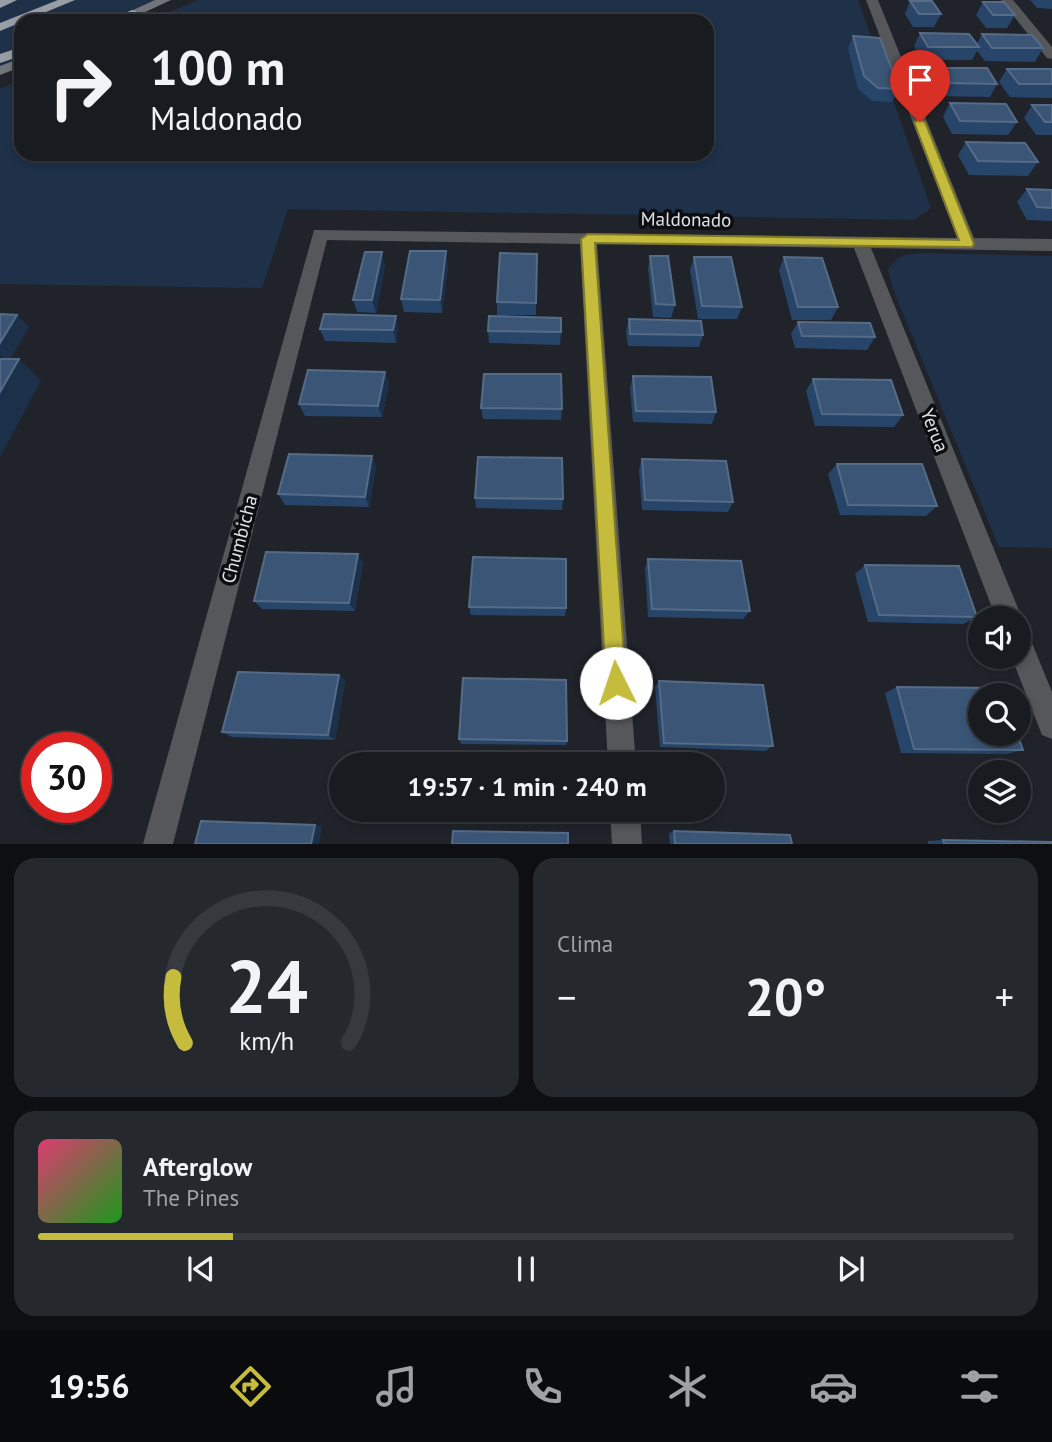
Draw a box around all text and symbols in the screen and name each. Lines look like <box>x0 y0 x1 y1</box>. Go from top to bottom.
text: 100 m <box>150 35 285 99</box>
icon: right <box>35 42 126 133</box>
pin <box>890 50 950 122</box>
icon: arrive <box>901 61 939 99</box>
text: Maldonado <box>150 97 303 139</box>
street label: Maldonado <box>640 206 732 232</box>
street label: Yerua <box>915 405 955 455</box>
street label: Chumbicha <box>216 492 262 586</box>
map controls <box>968 606 1031 823</box>
button: sound <box>968 606 1031 669</box>
position arrow <box>579 646 653 720</box>
button: search <box>968 683 1031 746</box>
speed limit sign: 30 <box>21 732 112 823</box>
button: layers <box>968 760 1031 823</box>
text: 19:57 · 1 min · 240 m <box>407 770 647 803</box>
text: Clima <box>557 929 613 958</box>
text: 24 <box>225 940 308 1034</box>
text: 20° <box>745 963 826 1030</box>
text: − <box>557 972 576 1021</box>
text: + <box>995 972 1014 1021</box>
text: km/h <box>239 1025 294 1057</box>
text: Afterglow <box>143 1150 252 1183</box>
text: The Pines <box>143 1183 239 1212</box>
icon: previous <box>182 1250 220 1288</box>
icon: pause <box>507 1250 545 1288</box>
icon: next <box>832 1250 870 1288</box>
icon: directions <box>226 1362 275 1411</box>
icon: music <box>372 1362 421 1411</box>
icon: phone <box>518 1362 567 1411</box>
icon: climate <box>663 1362 712 1411</box>
icon: car <box>809 1362 858 1411</box>
icon: filters <box>955 1362 1004 1411</box>
text: 19:56 <box>48 1365 130 1407</box>

